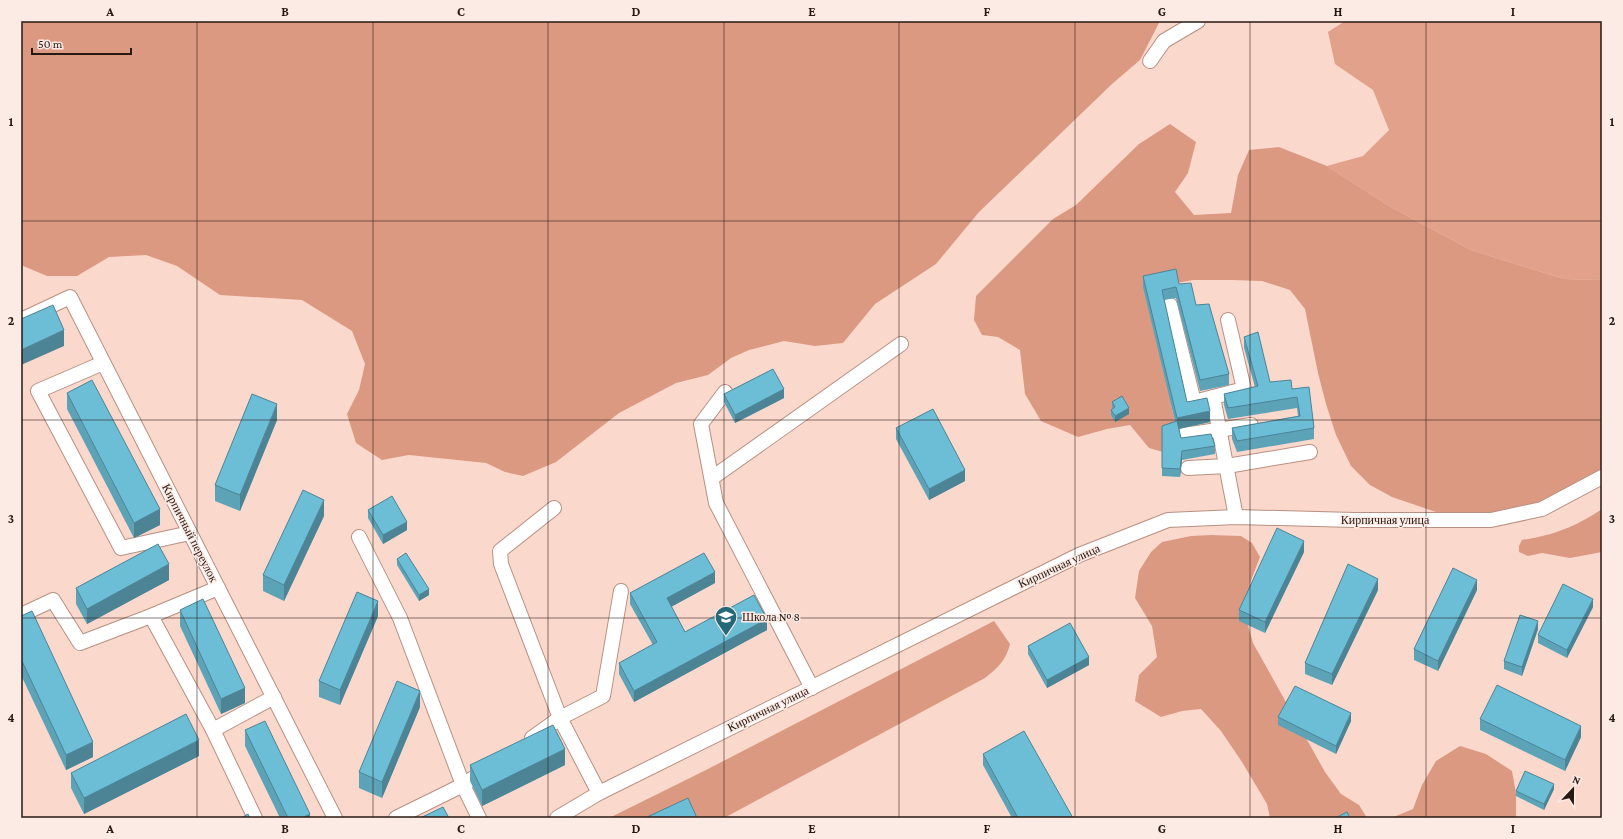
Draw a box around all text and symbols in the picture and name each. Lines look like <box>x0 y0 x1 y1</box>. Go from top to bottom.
text: A <box>105 4 114 19</box>
text: B <box>281 4 289 19</box>
text: C <box>457 4 465 19</box>
text: D <box>632 4 641 19</box>
text: E <box>808 4 816 19</box>
text: F <box>984 4 991 19</box>
text: G <box>1158 4 1166 19</box>
text: H <box>1334 4 1343 19</box>
text: I <box>1511 4 1515 19</box>
scale bar <box>32 30 131 56</box>
text: 50 m <box>38 37 63 51</box>
text: 1 <box>9 114 14 129</box>
text: 1 <box>1610 114 1615 129</box>
text: 2 <box>8 313 15 328</box>
text: 2 <box>1609 313 1616 328</box>
street label: Кирпичный переулок <box>159 481 221 585</box>
text: 3 <box>8 511 14 526</box>
text: 3 <box>1609 511 1615 526</box>
street label: Кирпичная улица <box>1341 513 1430 527</box>
street label: Кирпичная улица <box>1016 541 1103 591</box>
school or university icon: Школа № 8 <box>713 604 739 637</box>
place label: Школа № 8 <box>742 610 800 624</box>
street label: Кирпичная улица <box>725 683 811 735</box>
text: 4 <box>7 710 15 725</box>
text: 4 <box>1608 710 1616 725</box>
north arrow <box>1553 769 1593 809</box>
text: N <box>1571 773 1583 787</box>
text: A <box>105 821 114 836</box>
text: B <box>281 821 289 836</box>
text: C <box>457 821 465 836</box>
text: D <box>632 821 641 836</box>
text: E <box>808 821 816 836</box>
text: F <box>984 821 991 836</box>
text: G <box>1158 821 1166 836</box>
text: H <box>1334 821 1343 836</box>
text: I <box>1511 821 1515 836</box>

